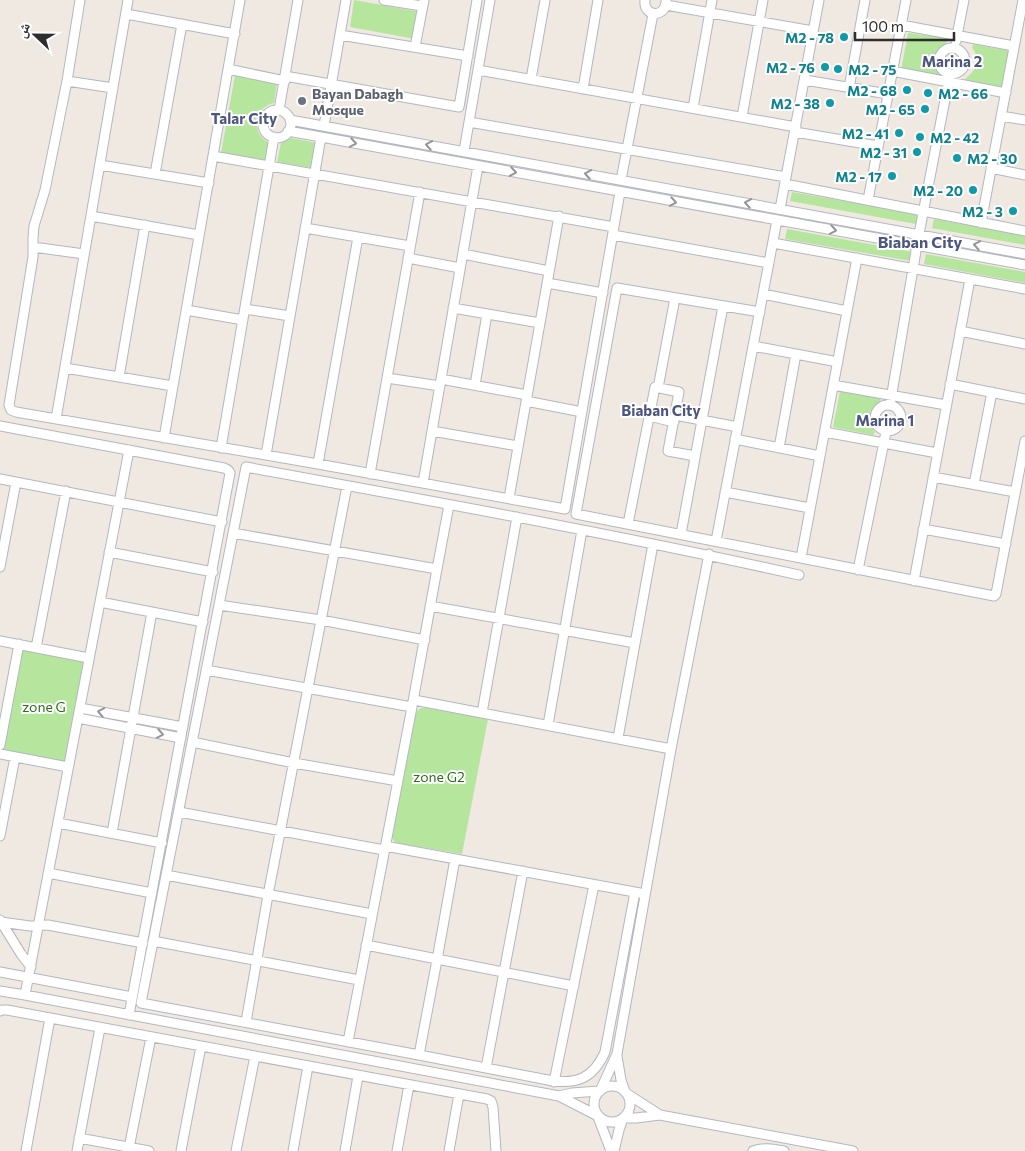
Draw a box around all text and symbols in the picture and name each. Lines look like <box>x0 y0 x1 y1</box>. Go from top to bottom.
north arrow <box>10 10 60 60</box>
scale bar <box>855 10 954 42</box>
text: 100 m <box>862 17 904 35</box>
text: ش <box>12 20 34 40</box>
place label: M2 - 78 <box>785 29 834 46</box>
marker: M2 - 78 <box>838 31 850 43</box>
district label: Marina 2 <box>922 52 982 70</box>
place label: M2 - 76 <box>766 59 815 76</box>
marker: M2 - 76 <box>819 61 831 73</box>
place label: M2 - 75 <box>848 61 897 78</box>
marker: M2 - 75 <box>832 63 844 75</box>
place label: M2 - 68 <box>847 82 897 99</box>
marker: M2 - 68 <box>901 84 913 96</box>
place label: Bayan Dabagh Mosque <box>312 85 403 118</box>
place label: M2 - 66 <box>938 85 988 102</box>
marker: M2 - 66 <box>922 87 934 99</box>
marker: Bayan Dabagh Mosque <box>296 95 308 107</box>
place label: M2 - 38 <box>770 95 820 112</box>
marker: M2 - 38 <box>824 97 836 109</box>
place label: M2 - 65 <box>865 101 915 118</box>
marker: M2 - 65 <box>919 103 931 115</box>
district label: Talar City <box>211 109 278 127</box>
place label: M2 - 41 <box>842 125 889 142</box>
marker: M2 - 41 <box>893 127 905 139</box>
place label: M2 - 42 <box>930 129 979 146</box>
marker: M2 - 42 <box>914 131 926 143</box>
one-way arrow <box>349 138 358 148</box>
one-way arrow <box>424 141 433 151</box>
place label: M2 - 31 <box>860 144 907 161</box>
marker: M2 - 31 <box>911 146 923 158</box>
place label: M2 - 30 <box>967 150 1017 167</box>
marker: M2 - 30 <box>951 152 963 164</box>
one-way arrow <box>509 167 518 177</box>
place label: M2 - 17 <box>835 168 882 185</box>
one-way arrow <box>584 170 593 180</box>
marker: M2 - 17 <box>886 170 898 182</box>
place label: M2 - 20 <box>913 182 963 199</box>
marker: M2 - 20 <box>967 184 979 196</box>
one-way arrow <box>669 196 678 206</box>
one-way arrow <box>744 199 753 209</box>
place label: M2 - 3 <box>962 203 1003 220</box>
marker: M2 - 3 <box>1007 205 1019 217</box>
one-way arrow <box>829 225 837 235</box>
district label: Biaban City <box>878 232 963 251</box>
one-way arrow <box>973 241 981 251</box>
district label: Biaban City <box>621 401 701 419</box>
district label: Marina 1 <box>856 411 914 429</box>
park label: zone G <box>22 698 66 715</box>
one-way arrow <box>97 707 105 717</box>
one-way arrow <box>156 728 164 738</box>
park label: zone G2 <box>413 768 465 785</box>

